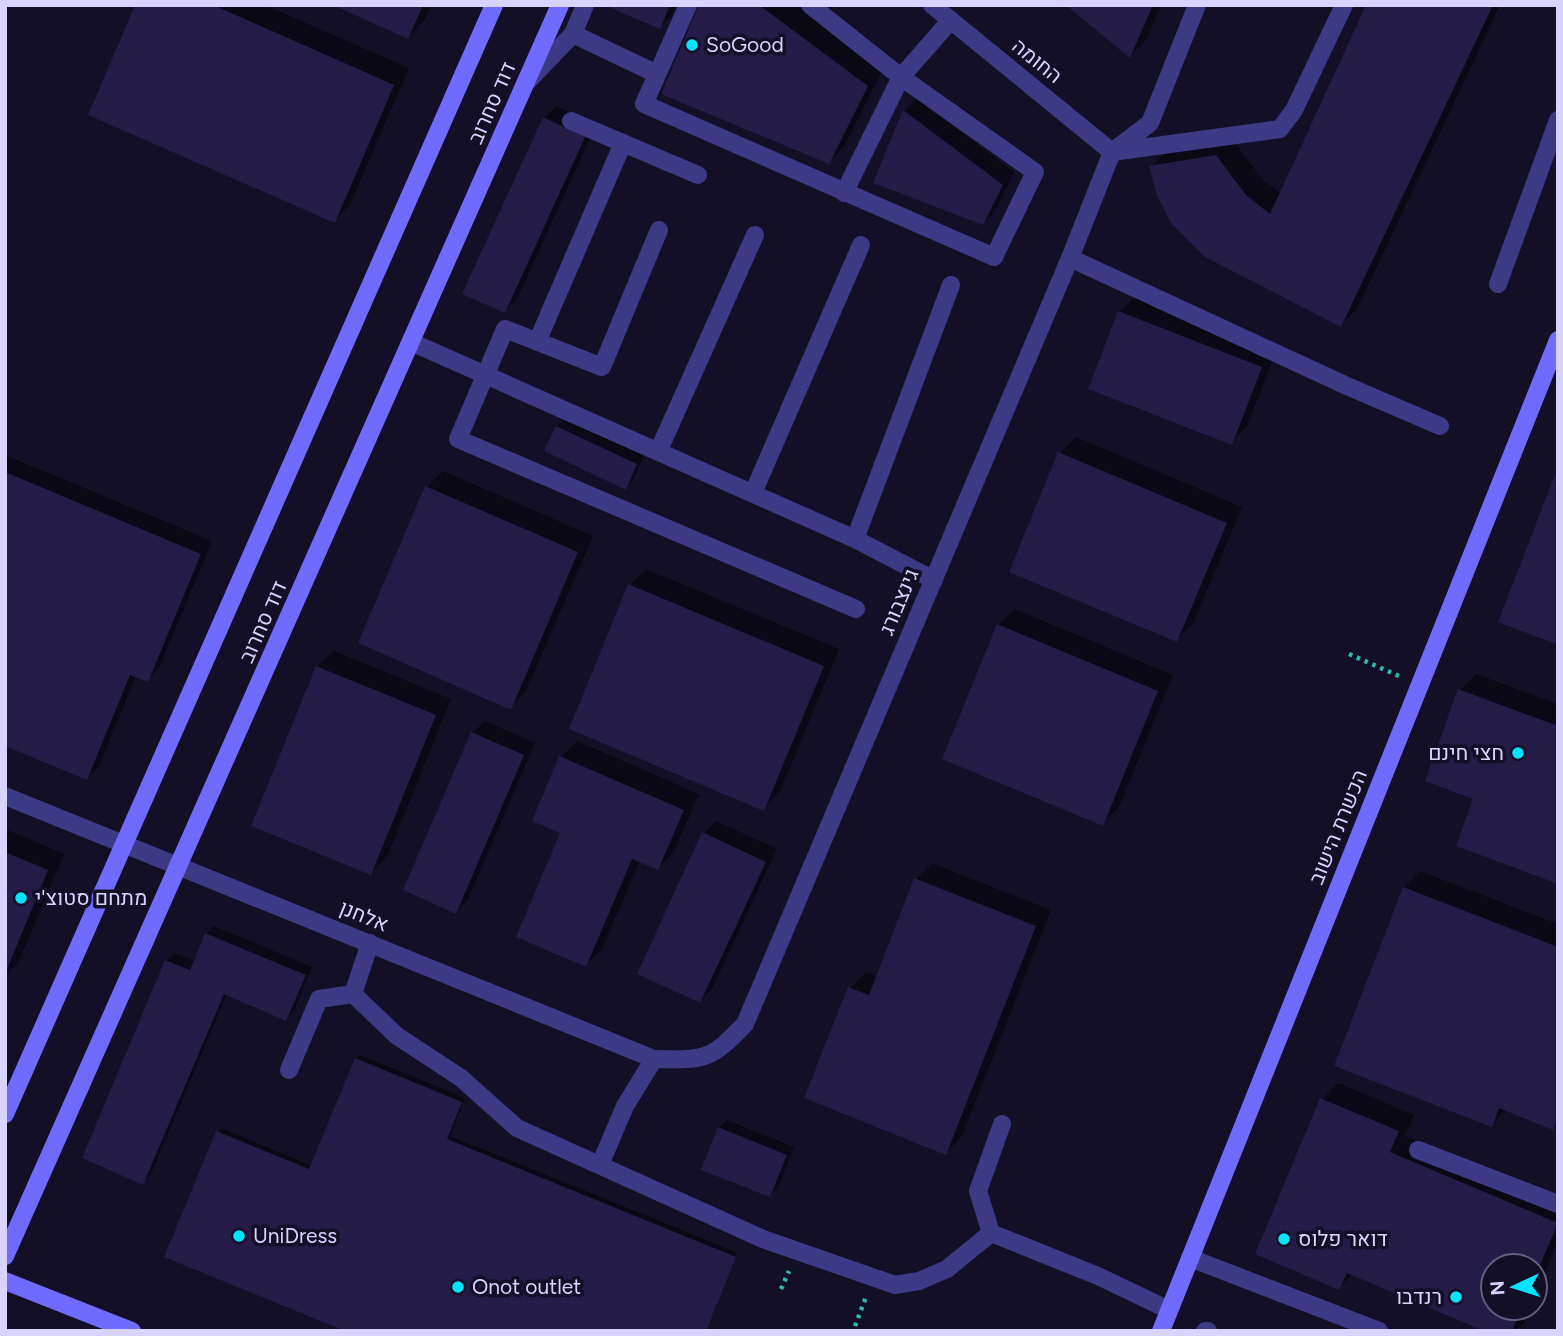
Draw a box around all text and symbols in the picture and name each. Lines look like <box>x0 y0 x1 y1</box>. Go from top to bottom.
place label: SoGood <box>706 32 784 57</box>
street label: החומה <box>1007 33 1067 88</box>
marker: SoGood <box>684 37 700 53</box>
street label: דוד סחרוב <box>462 58 521 148</box>
street label: גינצבורג <box>874 565 924 639</box>
street label: דוד סחרוב <box>233 577 292 667</box>
place label: חצי חינם <box>1428 740 1504 765</box>
marker: חצי חינם <box>1510 745 1526 761</box>
street label: הכשרת הישוב <box>1303 766 1372 888</box>
place label: מתחם סטוצ'י <box>35 885 147 910</box>
marker: מתחם סטוצ'י <box>13 890 29 906</box>
street label: אלחנן <box>336 894 392 937</box>
place label: UniDress <box>253 1223 337 1248</box>
place label: דואר פלוס <box>1298 1226 1388 1251</box>
marker: UniDress <box>231 1228 247 1244</box>
marker: דואר פלוס <box>1276 1231 1292 1247</box>
north arrow <box>1479 1252 1549 1322</box>
place label: Onot outlet <box>472 1274 581 1299</box>
marker: Onot outlet <box>450 1279 466 1295</box>
text: N <box>1486 1280 1510 1296</box>
place label: רנדבו <box>1396 1284 1442 1309</box>
marker: רנדבו <box>1448 1289 1464 1305</box>

